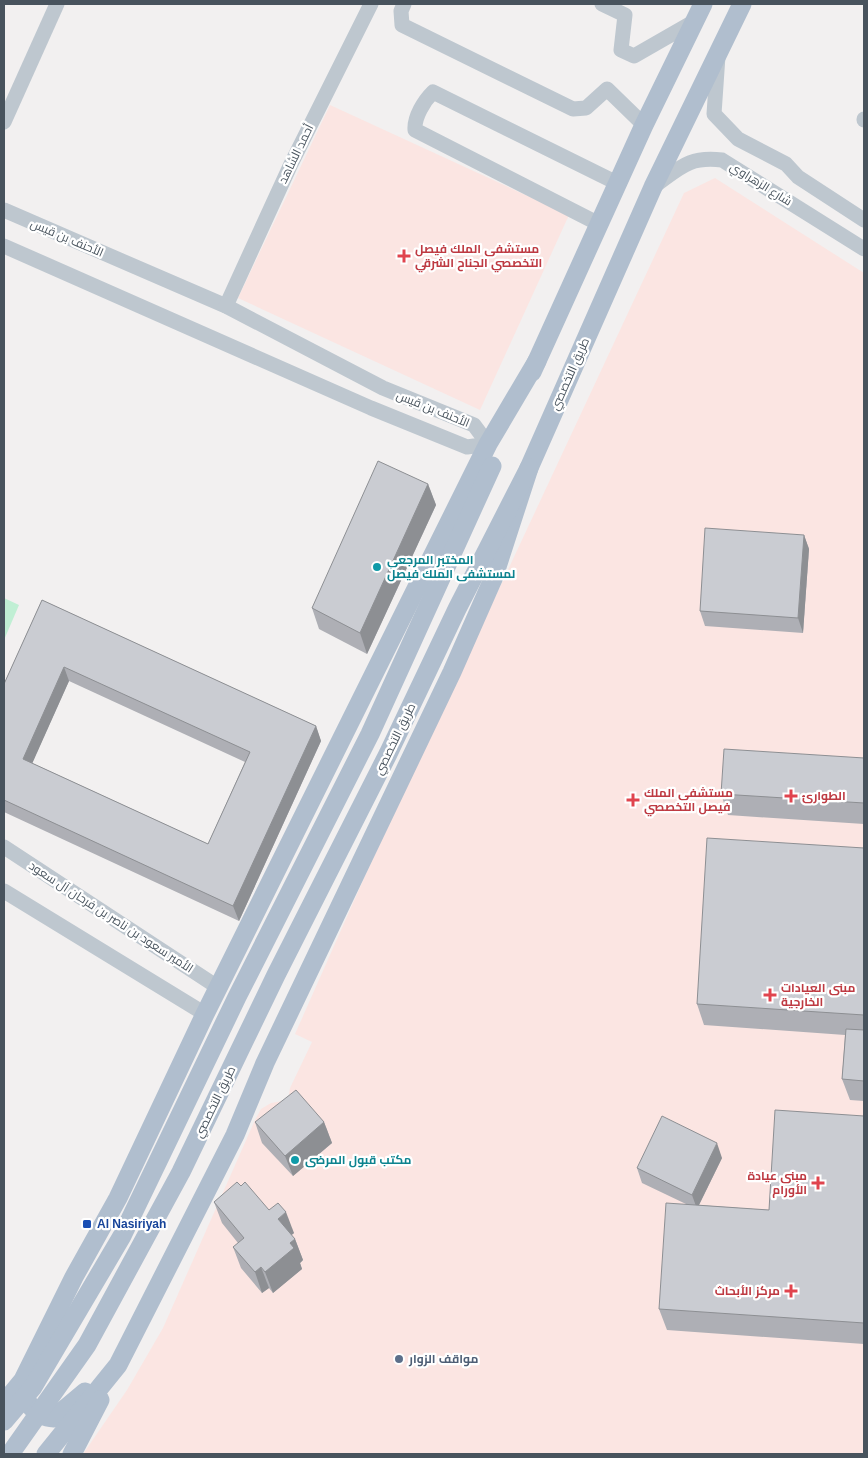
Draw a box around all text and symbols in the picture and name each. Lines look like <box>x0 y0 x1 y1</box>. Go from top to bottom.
street label: أحمد الشاهد <box>275 122 316 186</box>
street label: شارع الزهراوي <box>726 159 795 211</box>
street label: الأحنف بن قيس <box>28 216 106 260</box>
place label: مستشفى الملك فيصل التخصصي الجناح الشرقي <box>415 242 542 273</box>
marker: مستشفى الملك فيصل التخصصي الجناح الشرقي <box>397 249 411 263</box>
street label: طريق التخصصي <box>548 336 595 414</box>
street label: الأحنف بن قيس <box>394 388 472 430</box>
place label: المختبر المرجعي لمستشفى الملك فيصل <box>387 553 515 582</box>
marker: المختبر المرجعي لمستشفى الملك فيصل <box>371 561 383 573</box>
street label: طريق التخصصي <box>372 701 421 778</box>
place label: مستشفى الملك فيصل التخصصي <box>644 786 733 817</box>
marker: الطوارئ <box>784 789 798 803</box>
place label: الطوارئ <box>802 789 846 804</box>
marker: مستشفى الملك فيصل التخصصي <box>626 793 640 807</box>
street label: الأمير سعود بن ناصر بن فرحان آل سعود <box>26 859 196 975</box>
place label: مبنى العيادات الخارجية <box>781 981 855 1010</box>
marker: مبنى العيادات الخارجية <box>763 988 777 1002</box>
street label: طريق التخصصي <box>192 1064 241 1141</box>
place label: مكتب قبول المرضى <box>305 1153 412 1168</box>
marker: مكتب قبول المرضى <box>289 1154 301 1166</box>
place label: مبنى عيادة الأورام <box>748 1169 807 1198</box>
marker: مبنى عيادة الأورام <box>811 1176 825 1190</box>
place label: Al Nasiriyah <box>97 1217 166 1231</box>
marker: Al Nasiriyah <box>81 1218 93 1230</box>
place label: مركز الأبحاث <box>715 1284 780 1299</box>
marker: مركز الأبحاث <box>784 1284 798 1298</box>
place label: مواقف الزوار <box>408 1352 479 1367</box>
marker: مواقف الزوار <box>393 1353 405 1365</box>

